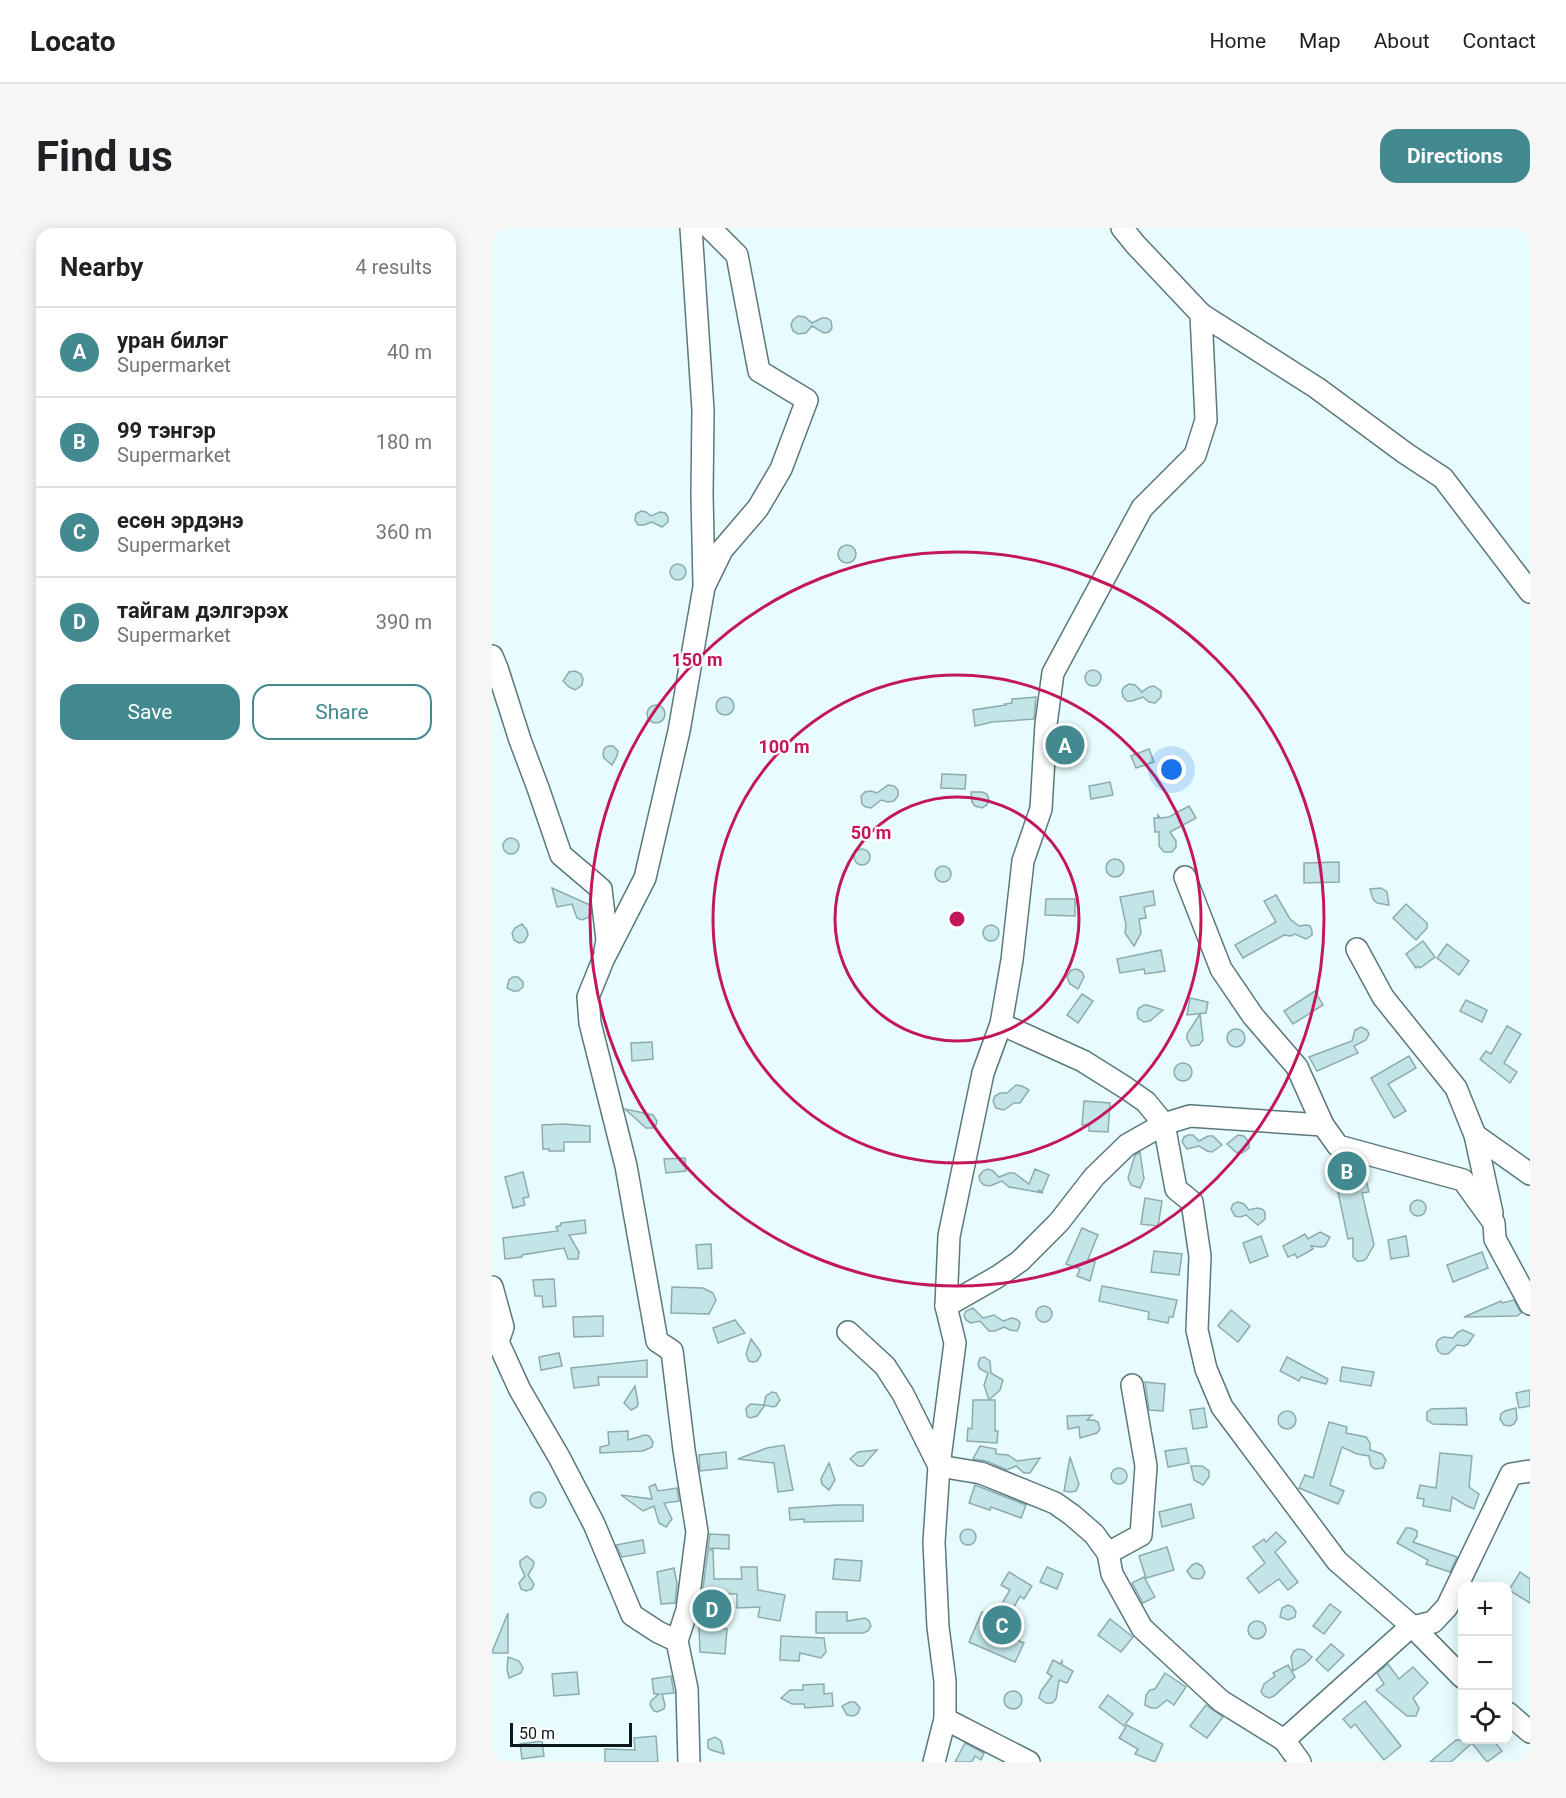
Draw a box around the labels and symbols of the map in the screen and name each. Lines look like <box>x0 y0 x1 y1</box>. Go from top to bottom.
text: 150 m <box>671 649 723 670</box>
pin: A <box>1046 722 1084 768</box>
text: 100 m <box>758 736 810 757</box>
your location <box>1157 755 1186 784</box>
text: 50 m <box>851 822 891 843</box>
centre of rings <box>947 909 967 929</box>
pin: B <box>1328 1148 1366 1194</box>
pin: D <box>692 1586 732 1632</box>
pin: C <box>982 1602 1022 1648</box>
scale bar <box>510 1720 632 1748</box>

